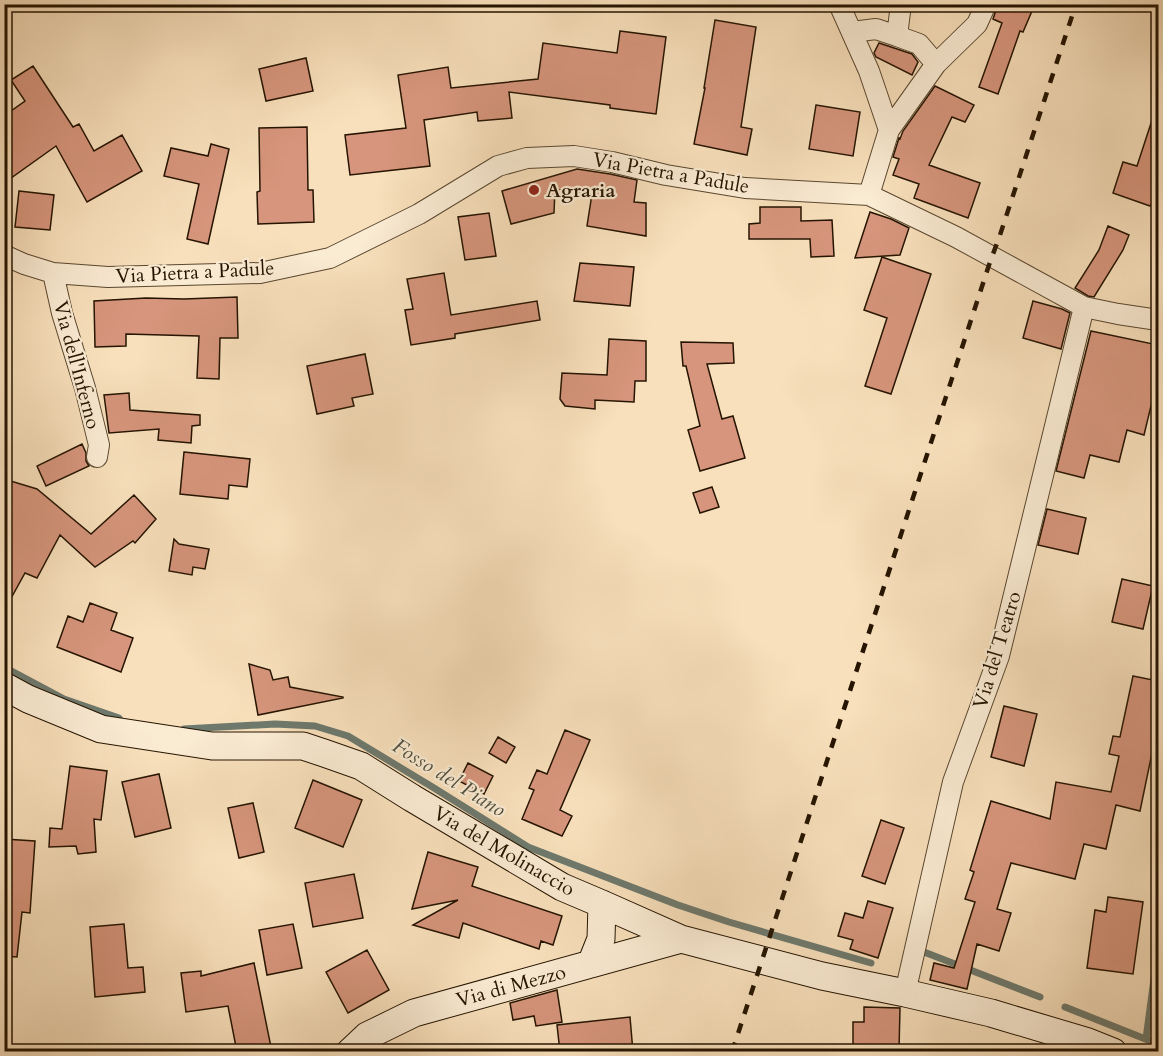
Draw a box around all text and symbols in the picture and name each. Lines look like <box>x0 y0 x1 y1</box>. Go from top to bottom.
street label: Via Pietra a Padule <box>590 146 752 200</box>
place label: Agraria <box>546 177 615 204</box>
marker: Agraria <box>527 183 541 197</box>
street label: Via Pietra a Padule <box>115 254 275 290</box>
street label: Via dell'Inferno <box>47 298 107 432</box>
street label: Via del Teatro <box>966 588 1028 712</box>
water label: Fosso del Piano <box>387 732 511 824</box>
street label: Via del Molinaccio <box>428 799 580 903</box>
street label: Via di Mezzo <box>453 958 569 1014</box>

